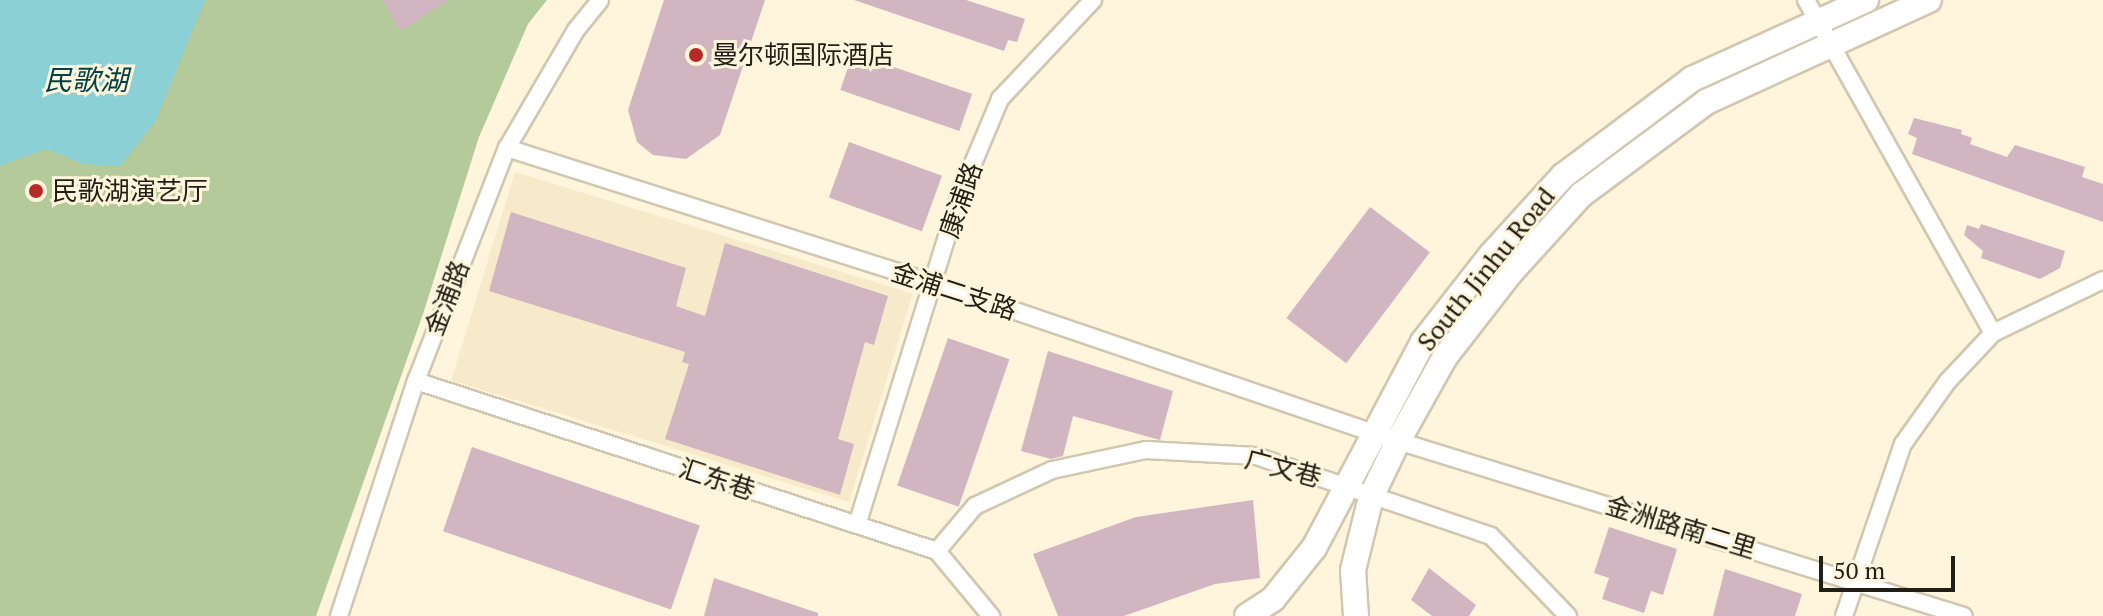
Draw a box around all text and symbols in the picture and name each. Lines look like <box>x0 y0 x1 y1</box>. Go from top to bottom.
place label: 曼尔顿国际酒店 <box>712 39 894 71</box>
marker: 曼尔顿国际酒店 <box>687 46 705 64</box>
water label: 民歌湖 <box>44 63 128 97</box>
street label: 康浦路 <box>934 158 988 242</box>
place label: 民歌湖演艺厅 <box>52 175 208 207</box>
street label: South Jinhu Road <box>1411 181 1561 357</box>
marker: 民歌湖演艺厅 <box>27 182 45 200</box>
street label: 金浦路 <box>418 256 476 340</box>
street label: 金浦二支路 <box>887 256 1021 326</box>
street label: 广文巷 <box>1241 443 1325 493</box>
street label: 汇东巷 <box>675 452 759 506</box>
street label: 金洲路南二里 <box>1602 489 1760 565</box>
scale bar <box>1823 540 1959 590</box>
text: 50 m <box>1833 554 1885 586</box>

